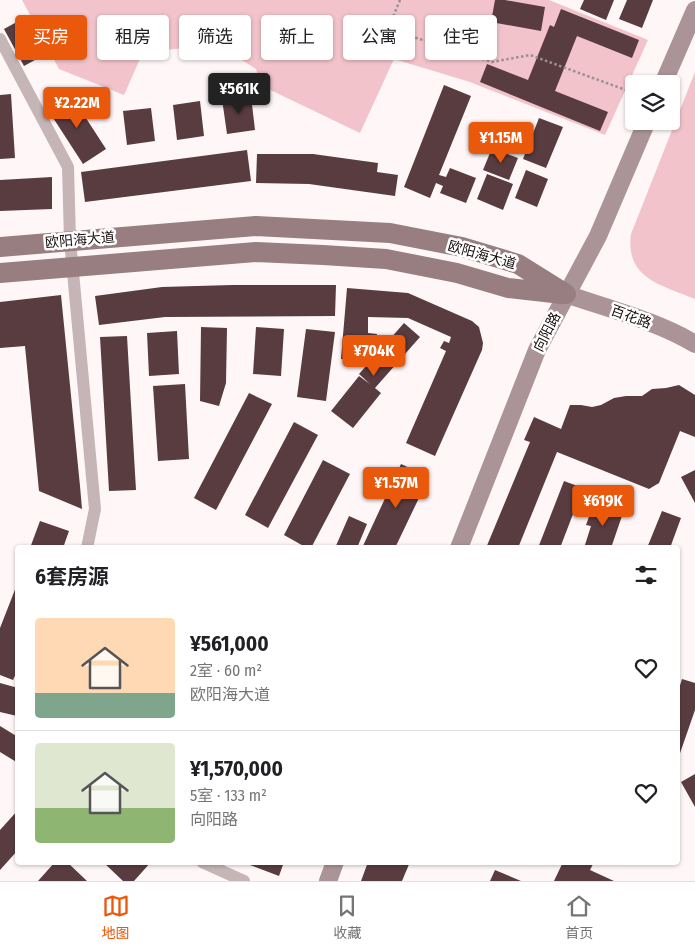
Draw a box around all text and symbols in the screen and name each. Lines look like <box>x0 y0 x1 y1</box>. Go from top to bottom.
chip: 买房 <box>15 15 87 60</box>
chip: 租房 <box>97 15 169 60</box>
chip: 筛选 <box>179 15 251 60</box>
chip: 新上 <box>261 15 333 60</box>
chip: 公寓 <box>343 15 415 60</box>
chip: 住宅 <box>425 15 497 60</box>
pin: ¥561K <box>204 72 274 115</box>
map controls <box>625 75 680 130</box>
button: layers <box>625 75 680 130</box>
text: ¥561K <box>219 79 259 98</box>
pin: ¥2.22M <box>36 86 118 129</box>
text: ¥2.22M <box>54 93 100 112</box>
pin: ¥1.15M <box>460 121 542 164</box>
text: ¥1.15M <box>480 128 522 147</box>
street label: 欧阳海大道 <box>44 228 116 252</box>
street label: 欧阳海大道 <box>446 237 518 273</box>
street label: 百花路 <box>608 302 654 332</box>
street label: 向阳路 <box>530 309 564 355</box>
pin: ¥704K <box>339 334 409 377</box>
text: ¥704K <box>353 341 395 360</box>
pin: ¥1.57M <box>355 466 437 509</box>
text: ¥1.57M <box>374 473 418 492</box>
pin: ¥619K <box>568 484 638 527</box>
text: ¥619K <box>583 491 623 510</box>
icon: filters <box>632 561 660 589</box>
text: 6套房源 <box>35 564 109 590</box>
text: ¥561,000 <box>190 631 269 657</box>
icon: home <box>75 638 135 698</box>
icon: heart <box>632 654 660 682</box>
text: 2室 · 60 m² <box>190 661 262 680</box>
text: 欧阳海大道 <box>190 685 270 704</box>
text: ¥1,570,000 <box>190 756 283 782</box>
icon: home <box>75 763 135 823</box>
icon: heart <box>632 779 660 807</box>
text: 5室 · 133 m² <box>190 786 267 805</box>
text: 向阳路 <box>190 810 238 829</box>
tab: 地图 <box>102 892 130 942</box>
tab: 收藏 <box>333 892 361 942</box>
tab: 首页 <box>565 892 593 942</box>

